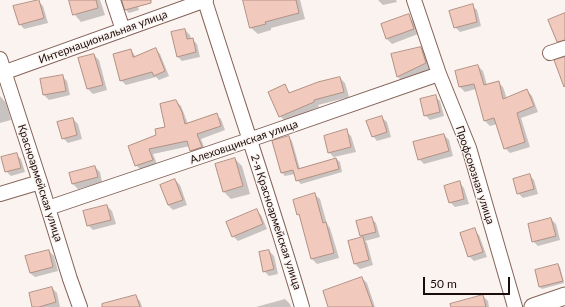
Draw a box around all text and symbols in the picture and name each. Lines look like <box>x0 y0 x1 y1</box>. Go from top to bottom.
street label: Интернациональная улица <box>37 8 169 66</box>
street label: Алеховщинская улица <box>188 117 300 167</box>
street label: Красноармейская улица <box>15 123 65 243</box>
street label: Профсоюзная улица <box>453 124 497 226</box>
street label: 2-я Красноармейская улица <box>248 153 304 291</box>
scale bar <box>425 269 512 295</box>
text: 50 m <box>430 276 457 291</box>

